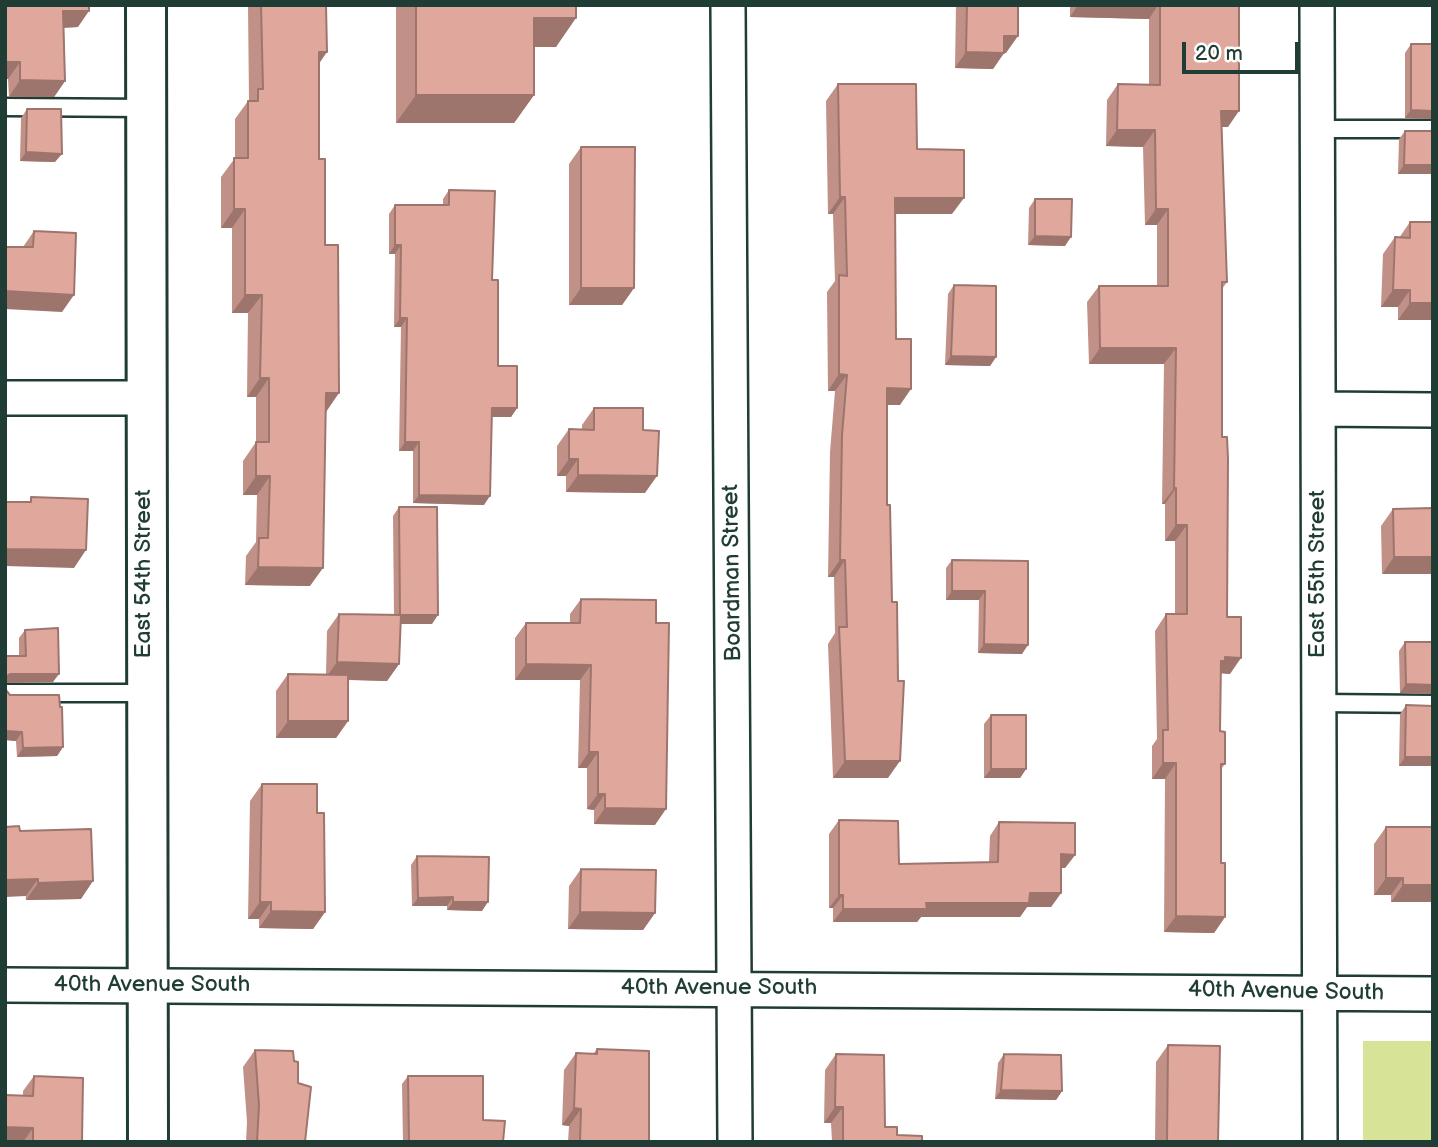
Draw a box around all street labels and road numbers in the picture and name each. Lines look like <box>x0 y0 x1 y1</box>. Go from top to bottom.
street label: Boardman Street <box>718 484 748 662</box>
street label: East 54th Street <box>130 489 158 659</box>
street label: East 55th Street <box>1304 490 1332 658</box>
street label: 40th Avenue South <box>54 971 250 999</box>
street label: 40th Avenue South <box>621 974 817 1002</box>
street label: 40th Avenue South <box>1188 976 1384 1008</box>

